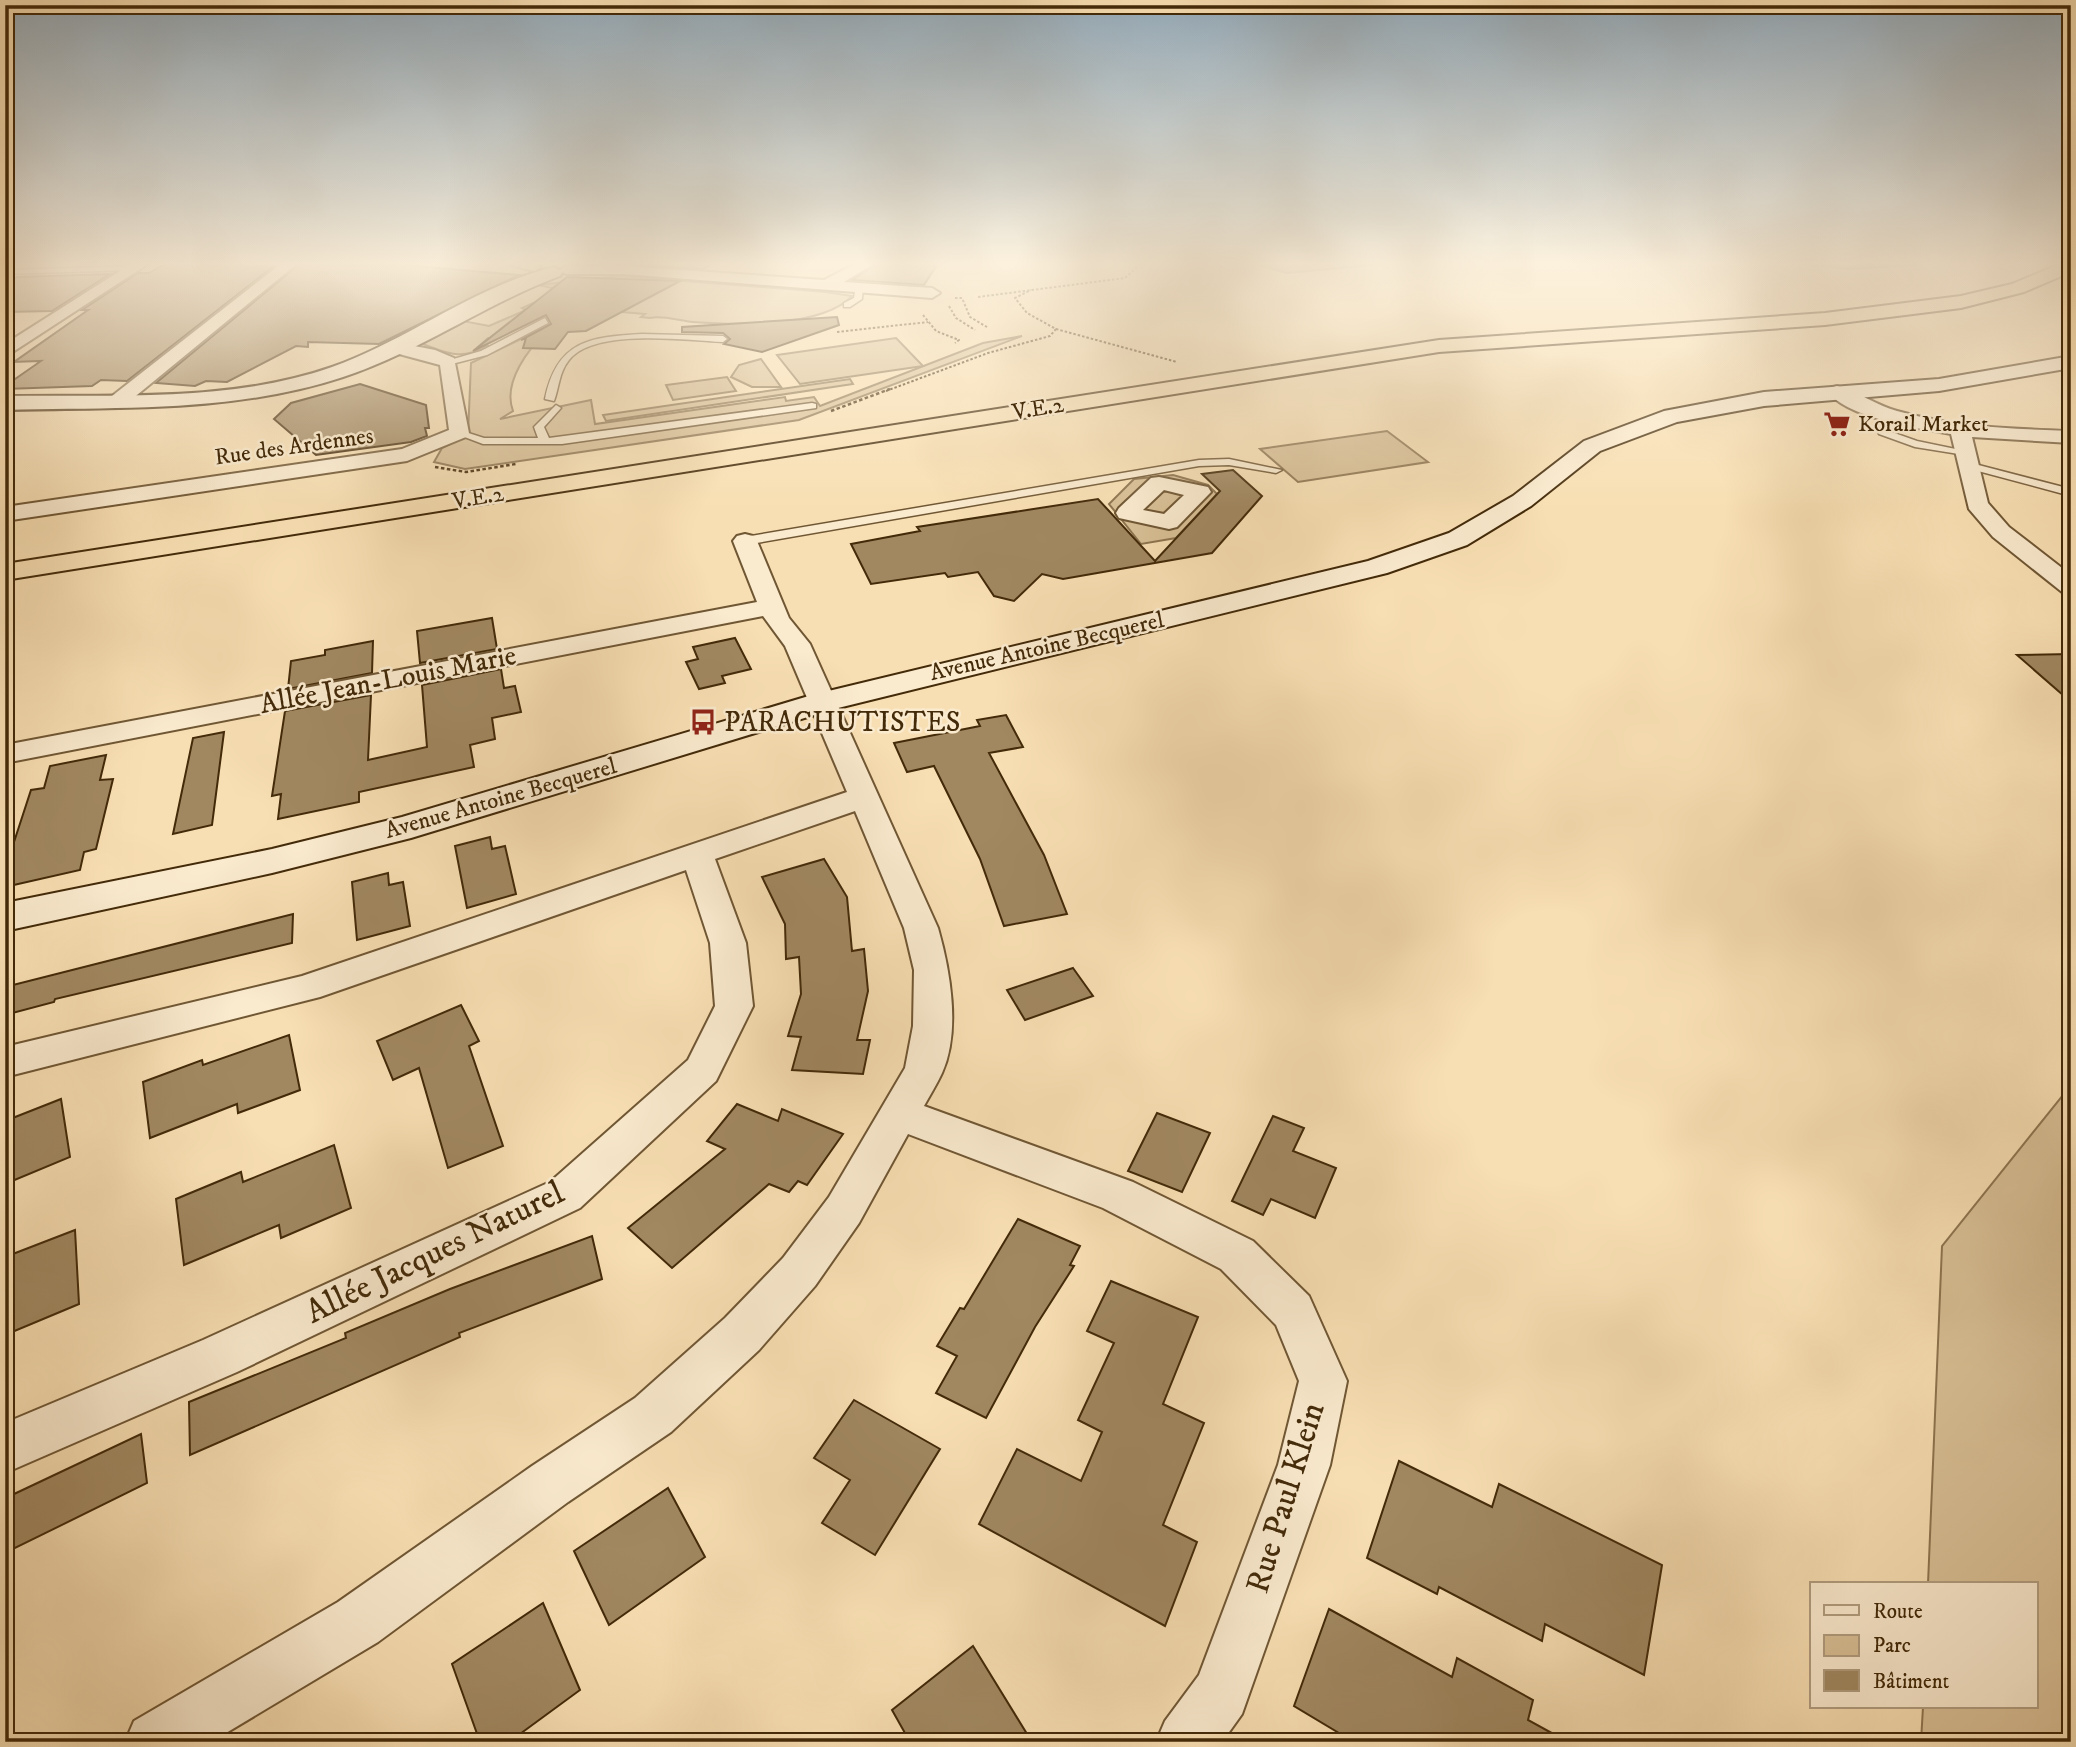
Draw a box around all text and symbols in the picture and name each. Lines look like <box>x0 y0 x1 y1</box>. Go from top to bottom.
street label: V.E.2 <box>1009 391 1067 428</box>
supermarket icon: Korail Market <box>1822 409 1852 439</box>
place label: Korail Market <box>1858 410 1988 439</box>
street label: Rue des Ardennes <box>213 421 375 472</box>
street label: V.E.2 <box>449 480 507 517</box>
street label: Avenue Antoine Becquerel <box>927 606 1167 688</box>
street label: Allée Jean-Louis Marie <box>257 638 519 722</box>
place label: PARACHUTISTES <box>724 705 961 740</box>
bus stop icon: PARACHUTISTES <box>688 707 718 737</box>
street label: Avenue Antoine Becquerel <box>382 752 620 846</box>
street label: Allée Jacques Naturel <box>299 1173 571 1333</box>
street label: Rue Paul Klein <box>1238 1398 1334 1598</box>
legend <box>1810 1582 2038 1708</box>
text: Route <box>1873 1599 1923 1625</box>
text: Parc <box>1873 1633 1911 1659</box>
text: Bâtiment <box>1873 1669 1950 1695</box>

